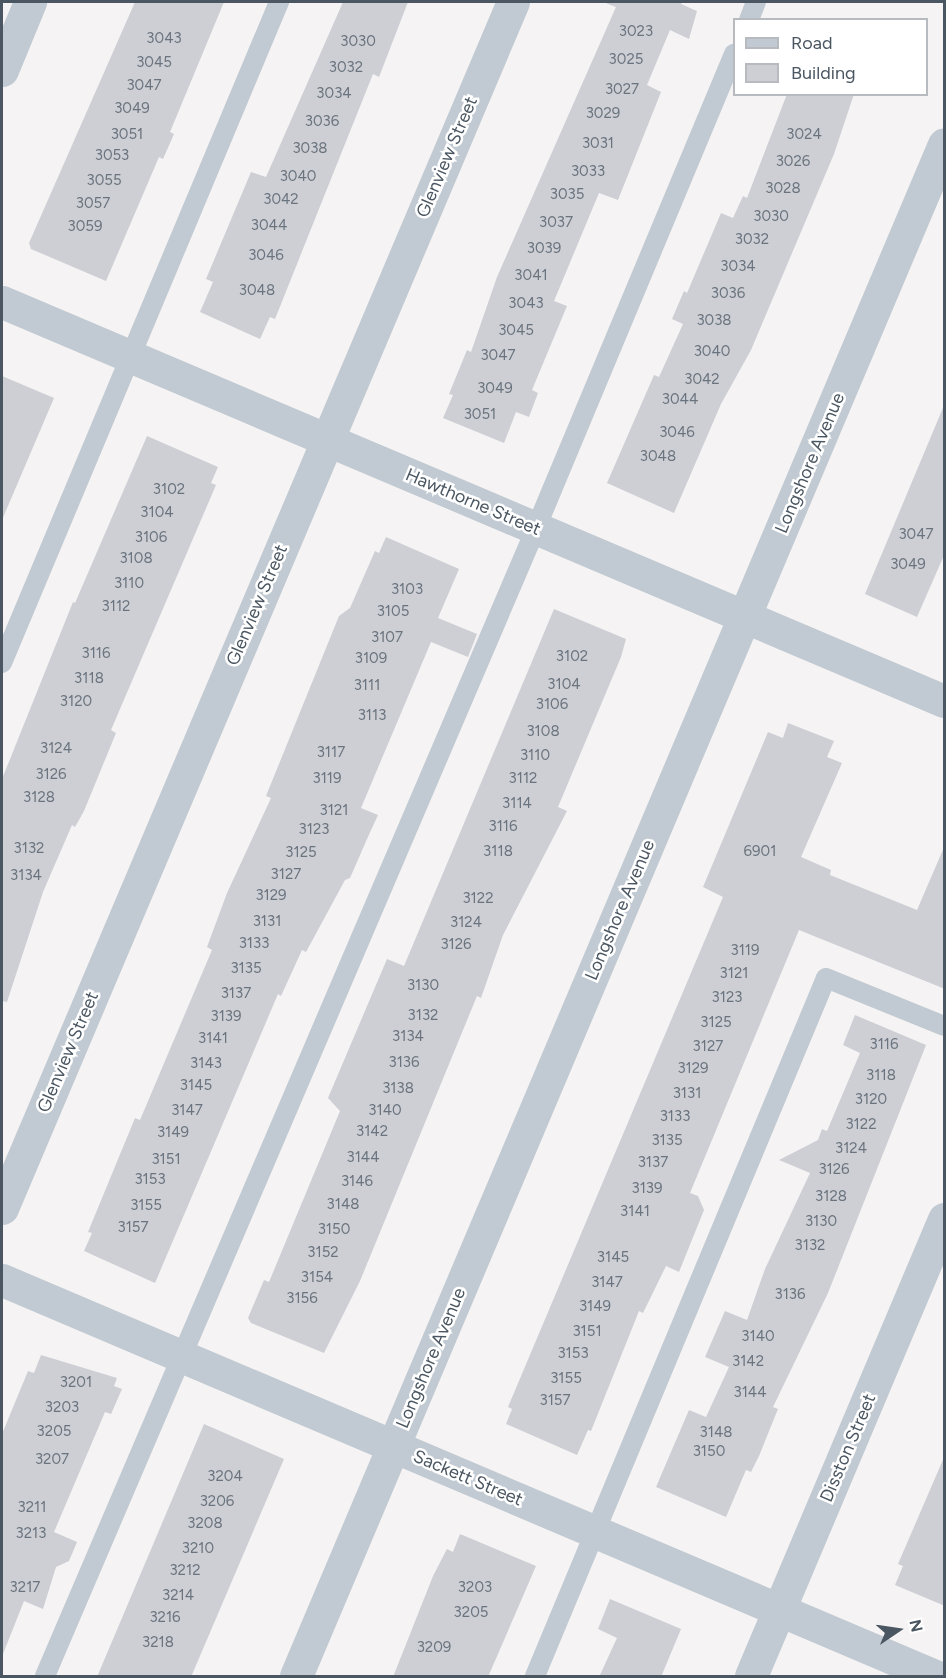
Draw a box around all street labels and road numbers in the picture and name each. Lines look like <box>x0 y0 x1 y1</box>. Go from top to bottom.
street label: Glenview Street <box>412 93 482 221</box>
street label: Longshore Avenue <box>771 390 849 536</box>
street label: Hawthorne Street <box>402 464 544 540</box>
street label: Glenview Street <box>222 541 292 669</box>
street label: Longshore Avenue <box>581 837 659 983</box>
street label: Glenview Street <box>33 988 103 1116</box>
street label: Longshore Avenue <box>392 1285 470 1431</box>
street label: Disston Street <box>816 1391 880 1505</box>
street label: Sackett Street <box>410 1445 526 1511</box>

